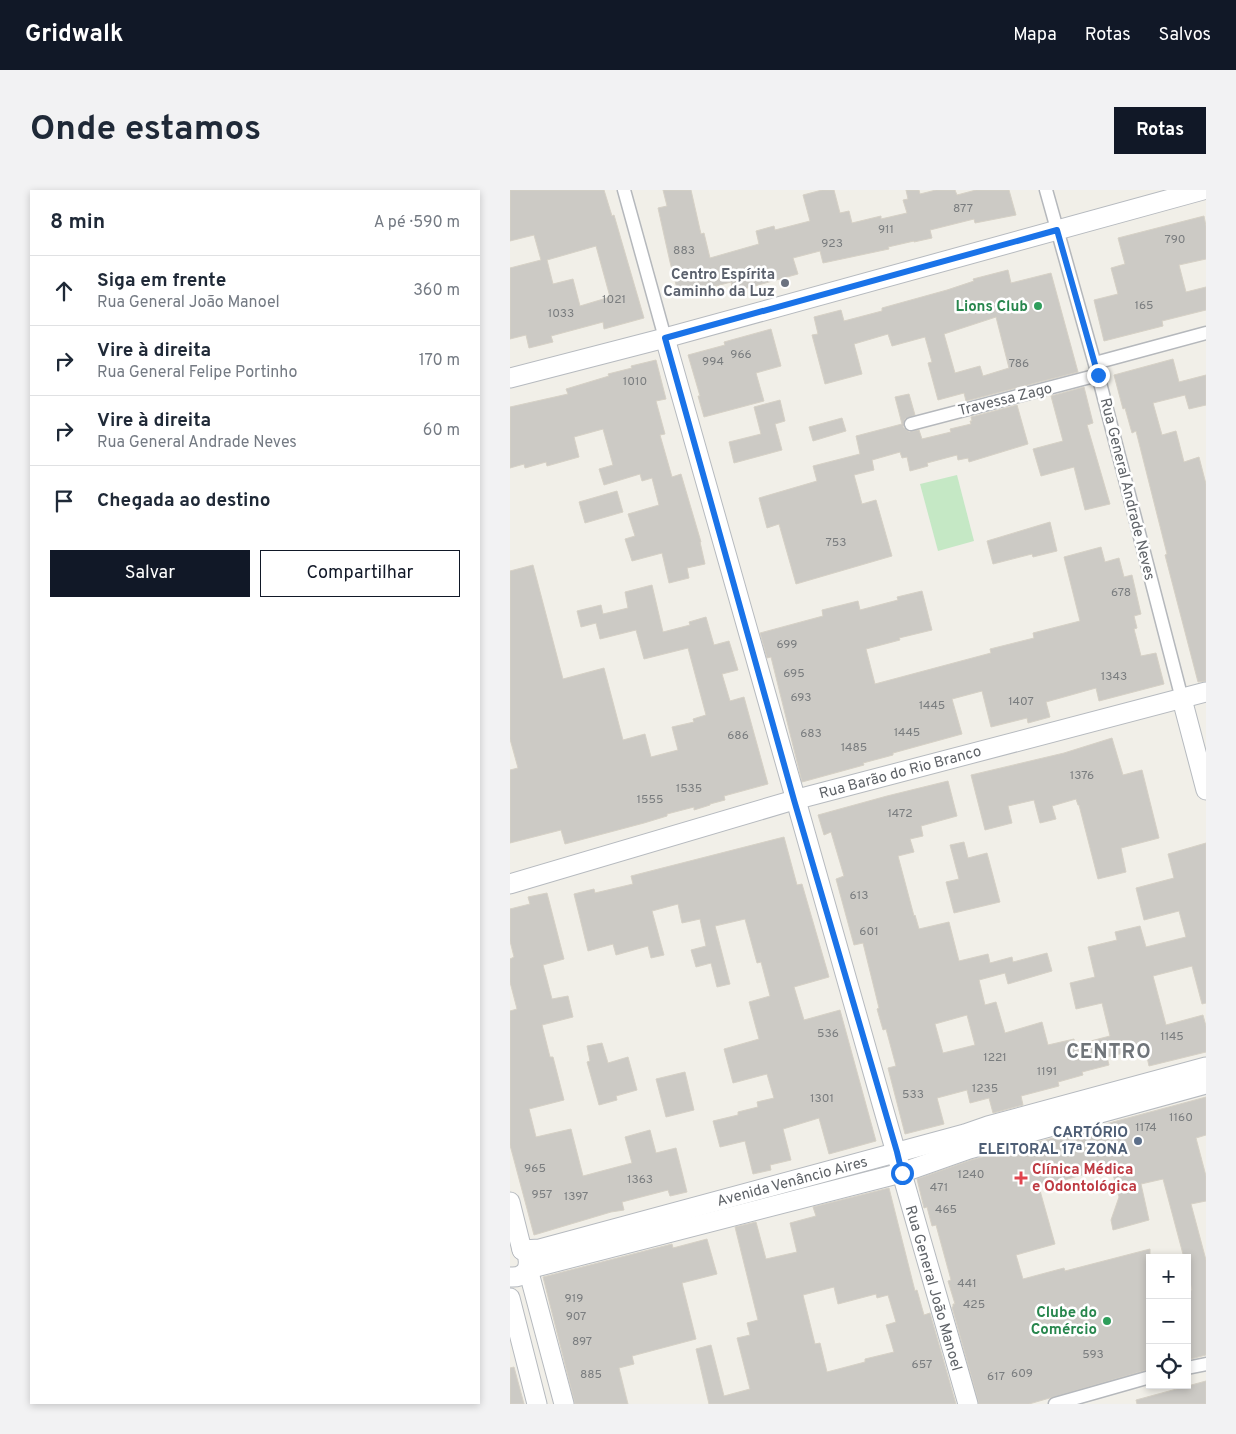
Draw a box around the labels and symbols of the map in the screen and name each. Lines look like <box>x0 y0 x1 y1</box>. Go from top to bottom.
house number: 877 <box>953 201 973 217</box>
house number: 911 <box>878 222 894 238</box>
house number: 790 <box>1164 232 1186 248</box>
house number: 923 <box>821 236 843 252</box>
house number: 883 <box>673 243 695 259</box>
place label: Centro Espírita Caminho da Luz <box>663 266 775 302</box>
marker: Centro Espírita Caminho da Luz <box>779 277 791 289</box>
house number: 1021 <box>602 292 626 308</box>
place label: Lions Club <box>955 298 1028 317</box>
house number: 165 <box>1134 298 1154 314</box>
marker: Lions Club <box>1032 300 1044 312</box>
house number: 1033 <box>548 306 574 322</box>
house number: 966 <box>730 347 752 363</box>
house number: 994 <box>702 354 724 370</box>
house number: 786 <box>1009 356 1029 372</box>
route end <box>1087 364 1110 387</box>
house number: 1010 <box>623 374 647 390</box>
street label: Travessa Zago <box>956 380 1054 421</box>
street label: Rua General Andrade Neves <box>1095 396 1158 583</box>
house number: 753 <box>826 535 846 551</box>
house number: 678 <box>1111 585 1131 601</box>
house number: 699 <box>776 637 798 653</box>
house number: 695 <box>783 666 805 682</box>
house number: 1343 <box>1101 669 1127 685</box>
house number: 693 <box>790 690 812 706</box>
house number: 1407 <box>1008 694 1034 710</box>
house number: 1445 <box>919 698 945 714</box>
house number: 1445 <box>894 725 920 741</box>
house number: 683 <box>800 726 822 742</box>
house number: 686 <box>727 728 749 744</box>
house number: 1485 <box>841 740 867 756</box>
street label: Rua Barão do Rio Branco <box>817 743 984 804</box>
house number: 1376 <box>1070 768 1094 784</box>
house number: 1535 <box>676 781 702 797</box>
house number: 1555 <box>637 792 663 808</box>
house number: 1472 <box>888 806 913 822</box>
house number: 613 <box>850 888 868 904</box>
house number: 601 <box>859 924 879 940</box>
house number: 536 <box>817 1026 839 1042</box>
house number: 1145 <box>1160 1029 1184 1045</box>
district label: CENTRO <box>1066 1040 1152 1066</box>
house number: 1221 <box>983 1050 1007 1066</box>
house number: 1191 <box>1037 1064 1057 1080</box>
house number: 1235 <box>972 1081 998 1097</box>
house number: 533 <box>902 1087 924 1103</box>
house number: 1301 <box>810 1091 834 1107</box>
house number: 1160 <box>1169 1110 1193 1126</box>
house number: 1174 <box>1135 1120 1157 1136</box>
place label: CARTÓRIO ELEITORAL 17ª ZONA <box>978 1122 1128 1160</box>
marker: CARTÓRIO ELEITORAL 17ª ZONA <box>1132 1135 1144 1147</box>
street label: Avenida Venâncio Aires <box>715 1153 870 1212</box>
house number: 965 <box>524 1161 546 1177</box>
place label: Clínica Médica e Odontológica <box>1032 1161 1137 1197</box>
route start <box>891 1162 914 1185</box>
house number: 1240 <box>958 1167 984 1183</box>
marker: Clínica Médica e Odontológica <box>1014 1171 1028 1185</box>
house number: 1363 <box>627 1172 653 1188</box>
house number: 471 <box>930 1180 948 1196</box>
house number: 957 <box>532 1187 552 1203</box>
house number: 1397 <box>564 1189 588 1205</box>
house number: 465 <box>935 1202 957 1218</box>
street label: Rua General João Manoel <box>900 1203 965 1373</box>
house number: 441 <box>957 1276 977 1292</box>
house number: 919 <box>565 1291 583 1307</box>
house number: 425 <box>963 1297 985 1313</box>
place label: Clube do Comércio <box>1031 1304 1097 1340</box>
house number: 907 <box>566 1309 586 1325</box>
marker: Clube do Comércio <box>1101 1315 1113 1327</box>
house number: 897 <box>572 1334 592 1350</box>
house number: 593 <box>1082 1347 1104 1363</box>
house number: 657 <box>912 1357 932 1373</box>
house number: 609 <box>1011 1366 1033 1382</box>
house number: 885 <box>580 1367 602 1383</box>
house number: 617 <box>987 1369 1005 1385</box>

